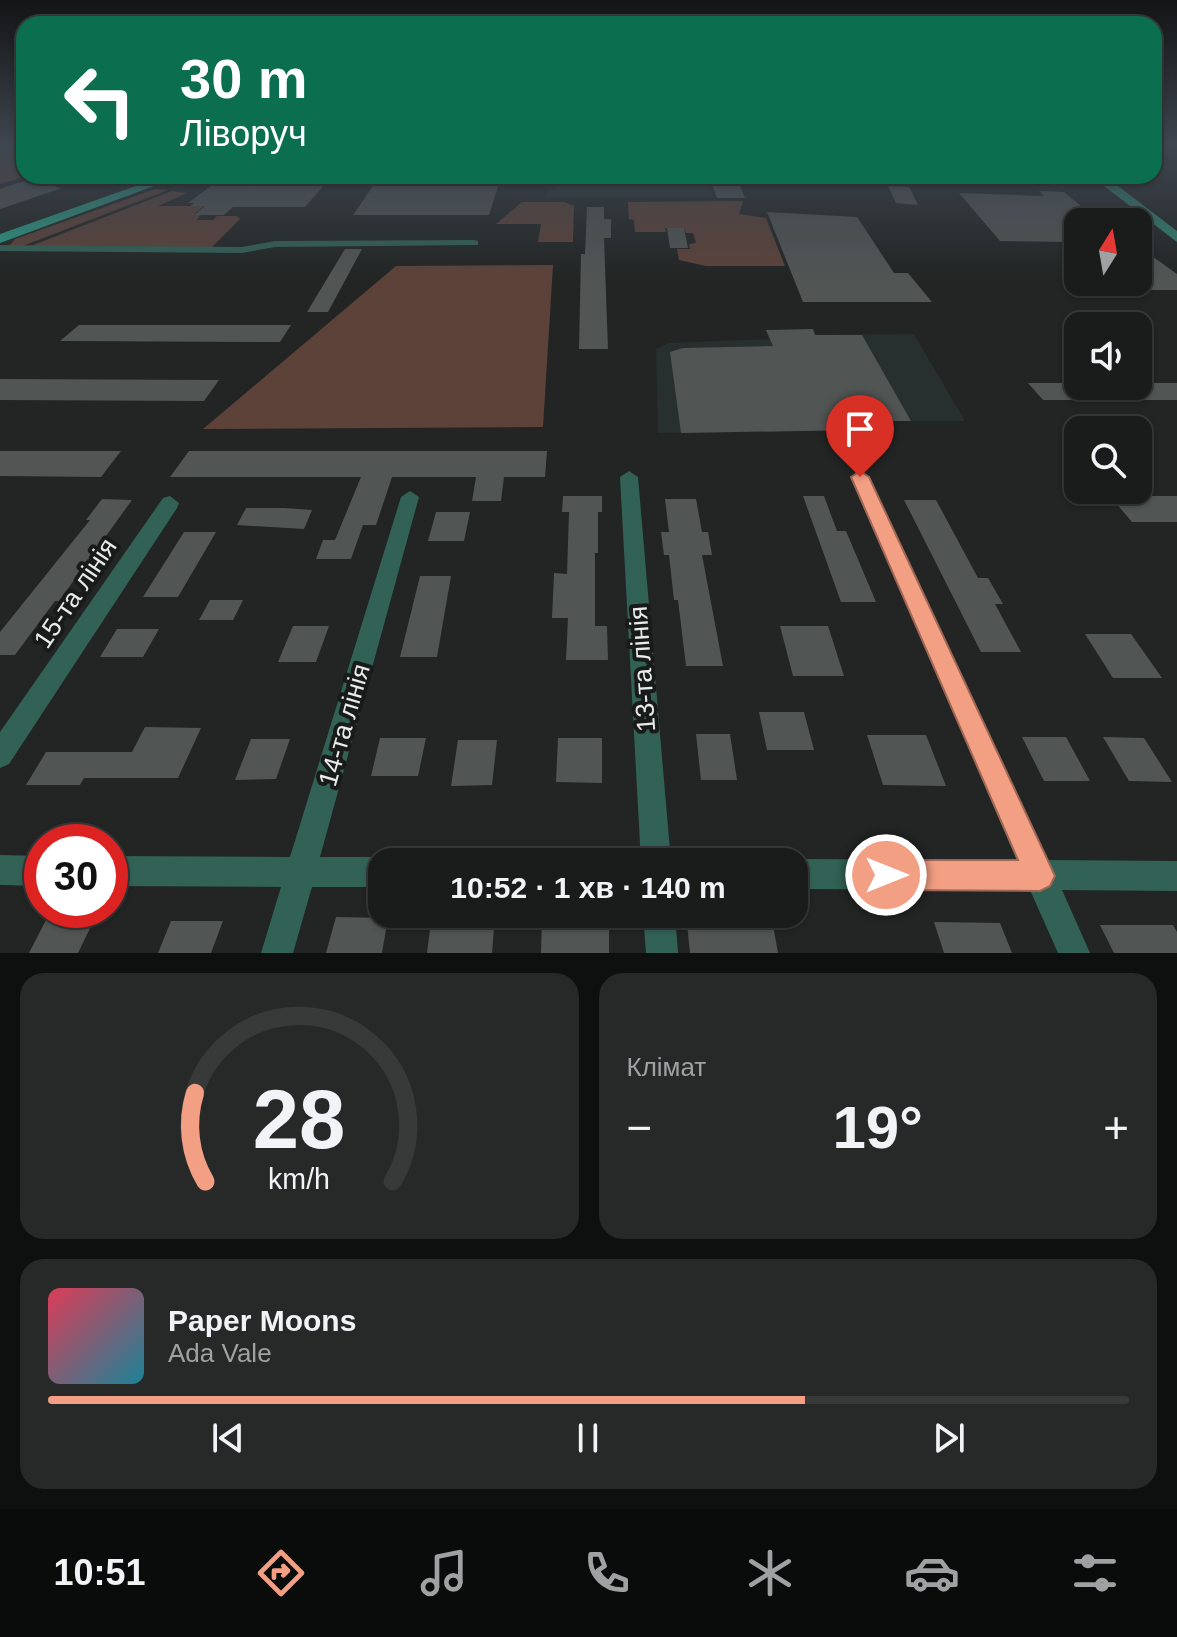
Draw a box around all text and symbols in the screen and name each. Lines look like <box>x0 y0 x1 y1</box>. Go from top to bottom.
text: 30 m <box>180 47 308 110</box>
icon: left <box>48 48 152 152</box>
text: Ліворуч <box>180 113 307 154</box>
north arrow <box>1064 208 1152 296</box>
map controls <box>1064 208 1152 504</box>
button: sound <box>1064 312 1152 400</box>
pin <box>826 395 894 477</box>
icon: arrive <box>838 407 882 451</box>
button: search <box>1064 416 1152 504</box>
street label: 15-та лінія <box>27 532 123 654</box>
street label: 13-та лінія <box>623 605 661 733</box>
street label: 14-та лінія <box>312 660 376 790</box>
speed limit sign: 30 <box>24 824 128 928</box>
position arrow <box>844 833 928 917</box>
text: 10:52 · 1 хв · 140 m <box>450 871 726 904</box>
text: Клімат <box>627 1052 706 1082</box>
text: 28 <box>253 1073 346 1166</box>
text: 19° <box>832 1094 923 1161</box>
text: − <box>627 1103 652 1152</box>
text: + <box>1103 1103 1129 1152</box>
text: km/h <box>268 1163 330 1195</box>
text: Paper Moons <box>168 1304 356 1337</box>
text: Ada Vale <box>168 1338 272 1368</box>
icon: previous <box>206 1416 250 1460</box>
icon: pause <box>566 1416 610 1460</box>
icon: next <box>927 1416 971 1460</box>
icon: directions <box>253 1545 309 1601</box>
icon: music <box>416 1545 472 1601</box>
icon: phone <box>579 1545 635 1601</box>
icon: climate <box>742 1545 798 1601</box>
icon: car <box>904 1545 960 1601</box>
icon: filters <box>1067 1545 1123 1601</box>
text: 10:51 <box>53 1552 146 1593</box>

